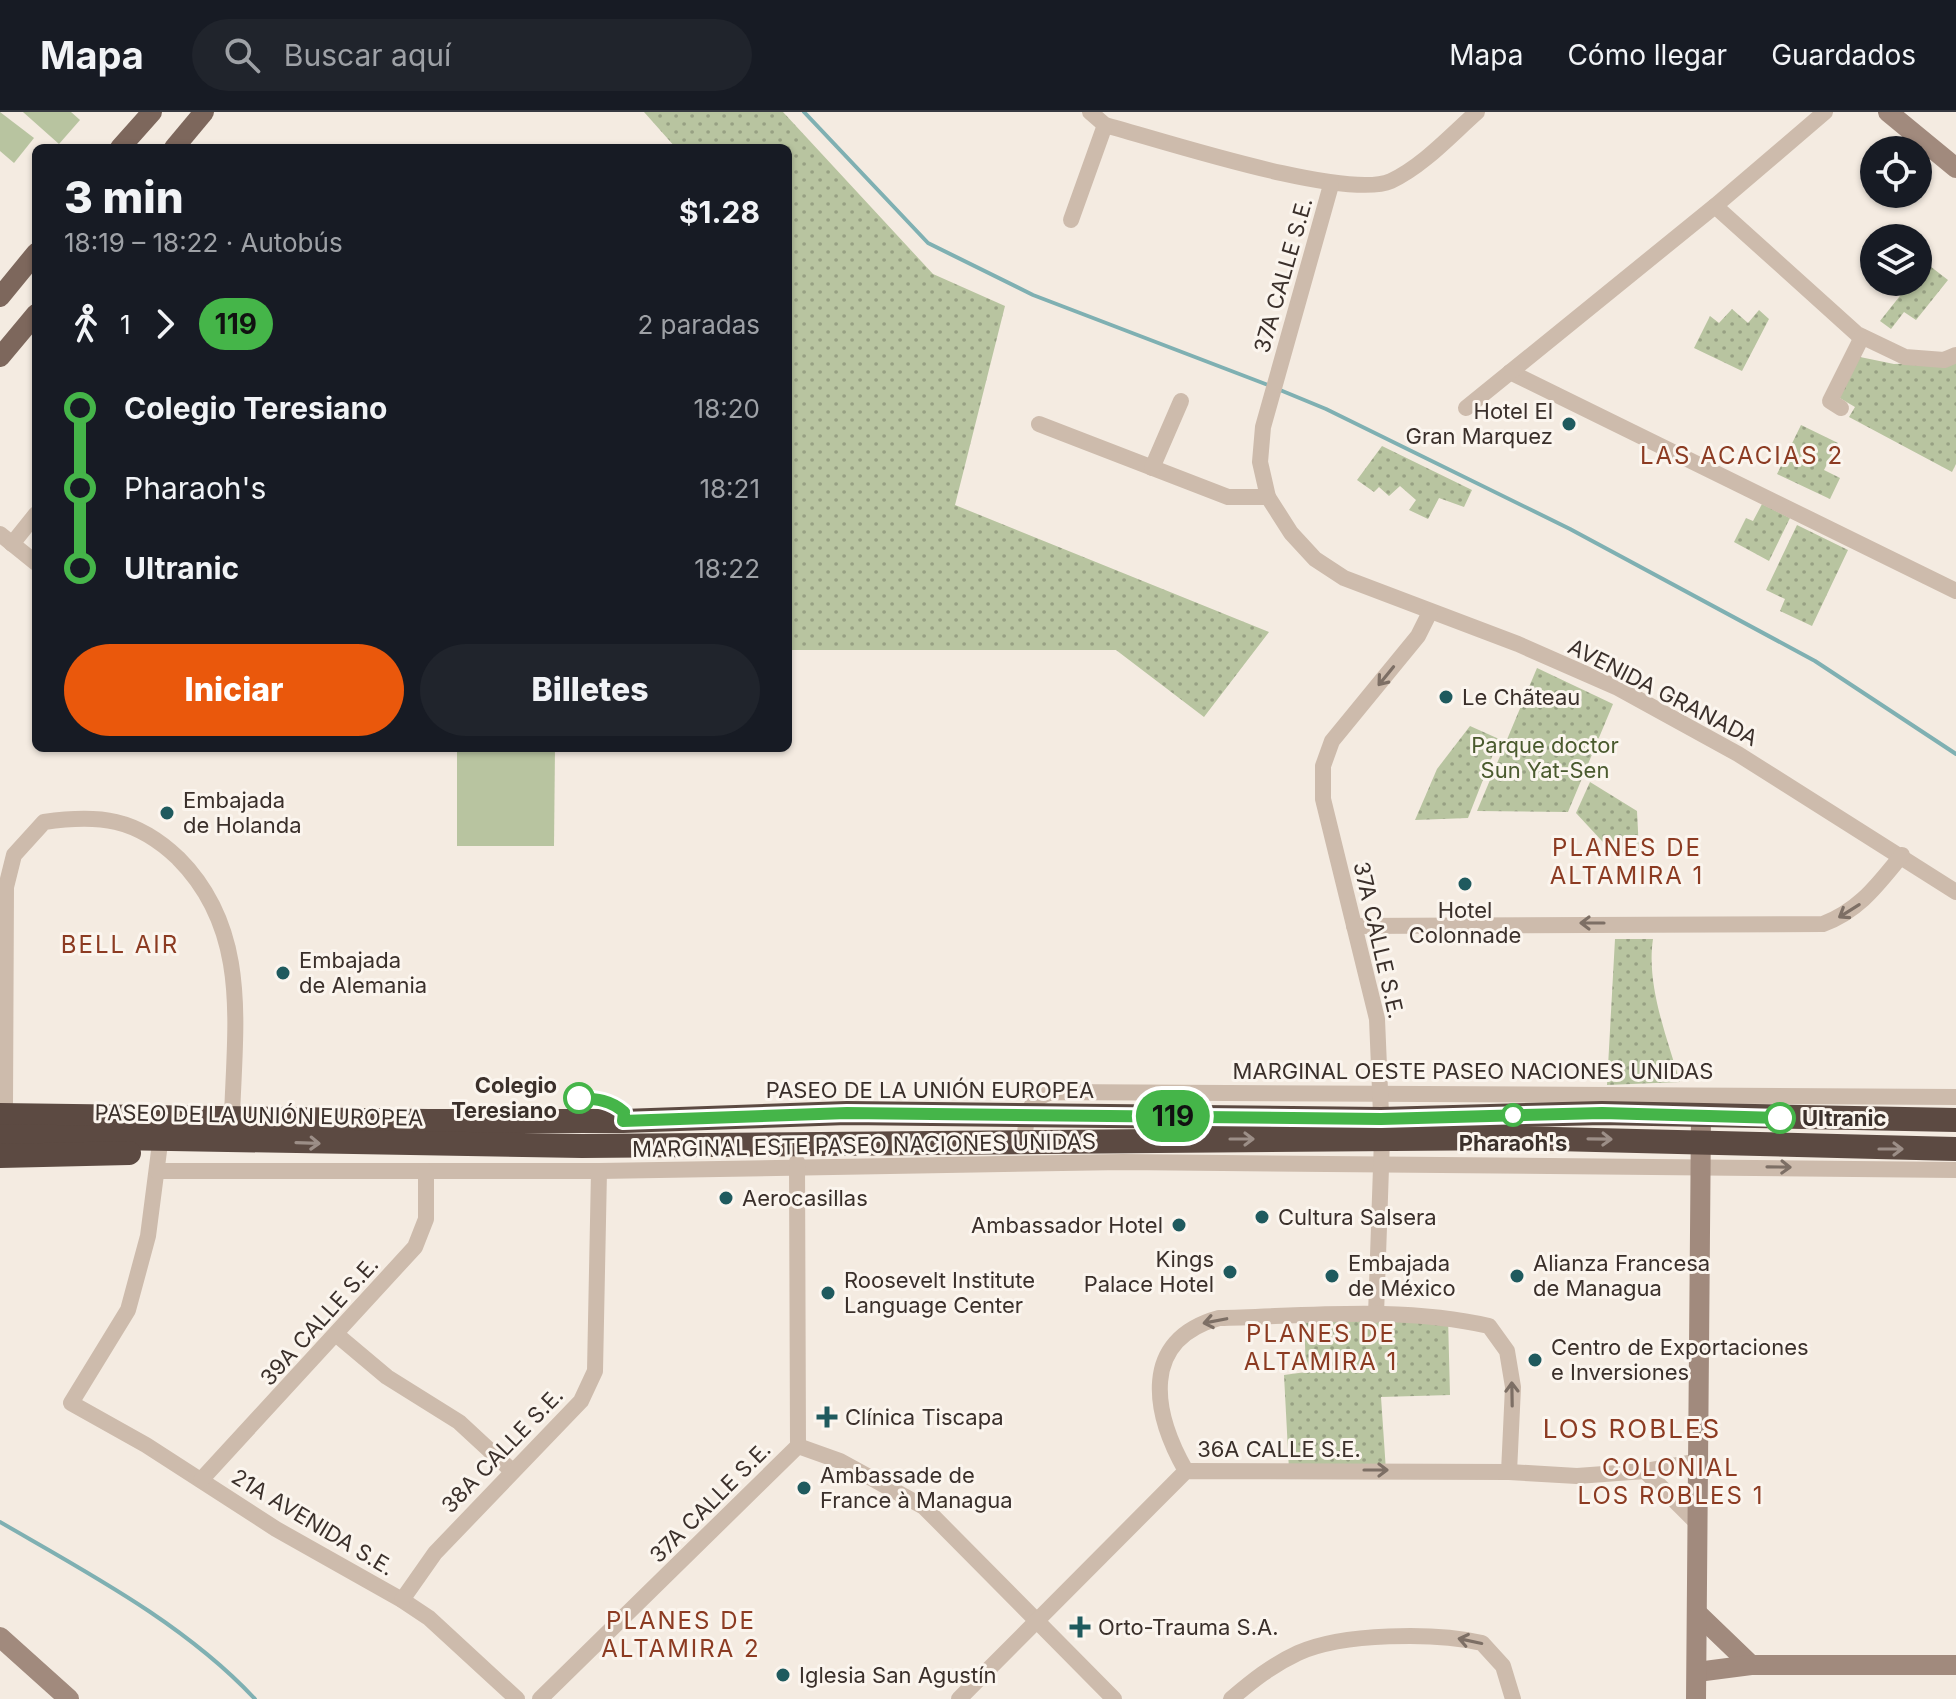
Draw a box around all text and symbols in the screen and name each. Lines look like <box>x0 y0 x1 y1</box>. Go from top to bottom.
search box <box>192 19 752 91</box>
text: Mapa <box>40 32 144 78</box>
icon: search <box>220 33 264 77</box>
text: Buscar aquí <box>284 37 451 73</box>
text: Mapa <box>1449 38 1523 72</box>
text: Cómo llegar <box>1567 38 1727 72</box>
text: Guardados <box>1771 38 1916 72</box>
map controls <box>1860 136 1932 296</box>
button: locate <box>1860 136 1932 208</box>
text: 3 min <box>64 170 184 224</box>
text: $1.28 <box>679 194 760 230</box>
street label: 37A CALLE S.E. <box>1248 194 1318 356</box>
button: layers <box>1860 224 1932 296</box>
text: 18:19 – 18:22 · Autobús <box>64 227 343 258</box>
icon: walk <box>64 302 108 346</box>
icon: forward <box>143 302 187 346</box>
text: 119 <box>215 307 257 341</box>
text: 1 <box>120 309 131 340</box>
text: 2 paradas <box>637 309 760 340</box>
text: Colegio Teresiano <box>124 390 388 426</box>
text: 18:20 <box>694 393 760 424</box>
place label: Hotel El Gran Marquez <box>1405 398 1553 449</box>
marker: Hotel El Gran Marquez <box>1560 415 1578 433</box>
district label: LAS ACACIAS 2 <box>1640 441 1844 470</box>
text: Pharaoh's <box>124 470 266 506</box>
text: 18:21 <box>699 473 760 504</box>
text: Ultranic <box>124 550 239 586</box>
text: 18:22 <box>694 553 760 584</box>
street label: AVENIDA GRANADA <box>1564 633 1762 751</box>
button: Iniciar <box>64 644 404 736</box>
button: Billetes <box>420 644 760 736</box>
one-way arrow <box>1377 665 1395 686</box>
place label: Le Chãteau <box>1462 684 1580 710</box>
marker: Le Chãteau <box>1437 688 1455 706</box>
park label: Parque doctor Sun Yat-Sen <box>1471 732 1619 783</box>
place label: Embajada de Holanda <box>183 787 302 838</box>
marker: Embajada de Holanda <box>158 804 176 822</box>
district label: PLANES DE ALTAMIRA 1 <box>1550 833 1704 890</box>
street label: 37A CALLE S.E. <box>1348 859 1410 1021</box>
marker: Hotel Colonnade <box>1456 875 1474 893</box>
place label: Hotel Colonnade <box>1409 897 1521 948</box>
one-way arrow <box>1838 903 1861 919</box>
one-way arrow <box>1579 915 1606 931</box>
district label: BELL AIR <box>61 930 179 959</box>
place label: Embajada de Alemania <box>299 947 427 998</box>
marker: Embajada de Alemania <box>274 964 292 982</box>
street label: MARGINAL OESTE PASEO NACIONES UNIDAS <box>1233 1058 1713 1084</box>
place label: Colegio Teresiano <box>451 1072 557 1123</box>
street label: PASEO DE LA UNIÓN EUROPEA <box>766 1077 1094 1103</box>
marker: Colegio Teresiano <box>564 1083 594 1113</box>
line badge: 119 <box>1127 1090 1219 1142</box>
street label: PASEO DE LA UNIÓN EUROPEA <box>95 1099 423 1131</box>
text: 119 <box>1152 1099 1194 1133</box>
marker: Ultranic <box>1765 1103 1795 1133</box>
marker: Pharaoh's <box>1502 1104 1524 1126</box>
place label: Ultranic <box>1802 1105 1887 1131</box>
street label: MARGINAL ESTE PASEO NACIONES UNIDAS <box>632 1128 1096 1162</box>
place label: Pharaoh's <box>1459 1130 1567 1156</box>
one-way arrow <box>1228 1131 1255 1147</box>
one-way arrow <box>1586 1131 1613 1147</box>
one-way arrow <box>294 1135 321 1150</box>
one-way arrow <box>1877 1141 1904 1157</box>
one-way arrow <box>1765 1160 1792 1175</box>
place label: Aerocasillas <box>742 1185 868 1211</box>
marker: Aerocasillas <box>717 1189 735 1207</box>
place label: Cultura Salsera <box>1278 1204 1437 1230</box>
marker: Cultura Salsera <box>1253 1208 1271 1226</box>
place label: Ambassador Hotel <box>971 1212 1163 1238</box>
marker: Ambassador Hotel <box>1170 1216 1188 1234</box>
place label: Kings Palace Hotel <box>1084 1246 1214 1297</box>
place label: Embajada de México <box>1348 1250 1456 1301</box>
place label: Alianza Francesa de Managua <box>1533 1250 1710 1301</box>
street label: 39A CALLE S.E. <box>255 1251 383 1391</box>
marker: Kings Palace Hotel <box>1221 1263 1239 1281</box>
place label: Roosevelt Institute Language Center <box>844 1267 1035 1318</box>
marker: Embajada de México <box>1323 1267 1341 1285</box>
marker: Alianza Francesa de Managua <box>1508 1267 1526 1285</box>
marker: Roosevelt Institute Language Center <box>819 1284 837 1302</box>
one-way arrow <box>1202 1314 1228 1329</box>
district label: PLANES DE ALTAMIRA 1 <box>1244 1319 1398 1376</box>
place label: Centro de Exportaciones e Inversiones <box>1551 1334 1809 1385</box>
marker: Centro de Exportaciones e Inversiones <box>1526 1351 1544 1369</box>
one-way arrow <box>1504 1381 1520 1408</box>
street label: 38A CALLE S.E. <box>436 1382 568 1518</box>
place label: Clínica Tiscapa <box>845 1404 1004 1430</box>
marker: Clínica Tiscapa <box>816 1406 838 1428</box>
district label: LOS ROBLES <box>1543 1413 1721 1444</box>
street label: 37A CALLE S.E. <box>644 1436 776 1568</box>
street label: 36A CALLE S.E. <box>1197 1436 1361 1462</box>
district label: COLONIAL LOS ROBLES 1 <box>1578 1453 1764 1510</box>
place label: Ambassade de France à Managua <box>820 1462 1013 1513</box>
street label: 21A AVENIDA S.E. <box>227 1463 399 1581</box>
one-way arrow <box>1362 1463 1389 1478</box>
marker: Ambassade de France à Managua <box>795 1479 813 1497</box>
district label: PLANES DE ALTAMIRA 2 <box>601 1606 761 1663</box>
place label: Orto-Trauma S.A. <box>1098 1614 1279 1640</box>
marker: Orto-Trauma S.A. <box>1069 1616 1091 1638</box>
one-way arrow <box>1458 1633 1483 1648</box>
place label: Iglesia San Agustín <box>799 1662 997 1688</box>
marker: Iglesia San Agustín <box>774 1666 792 1684</box>

